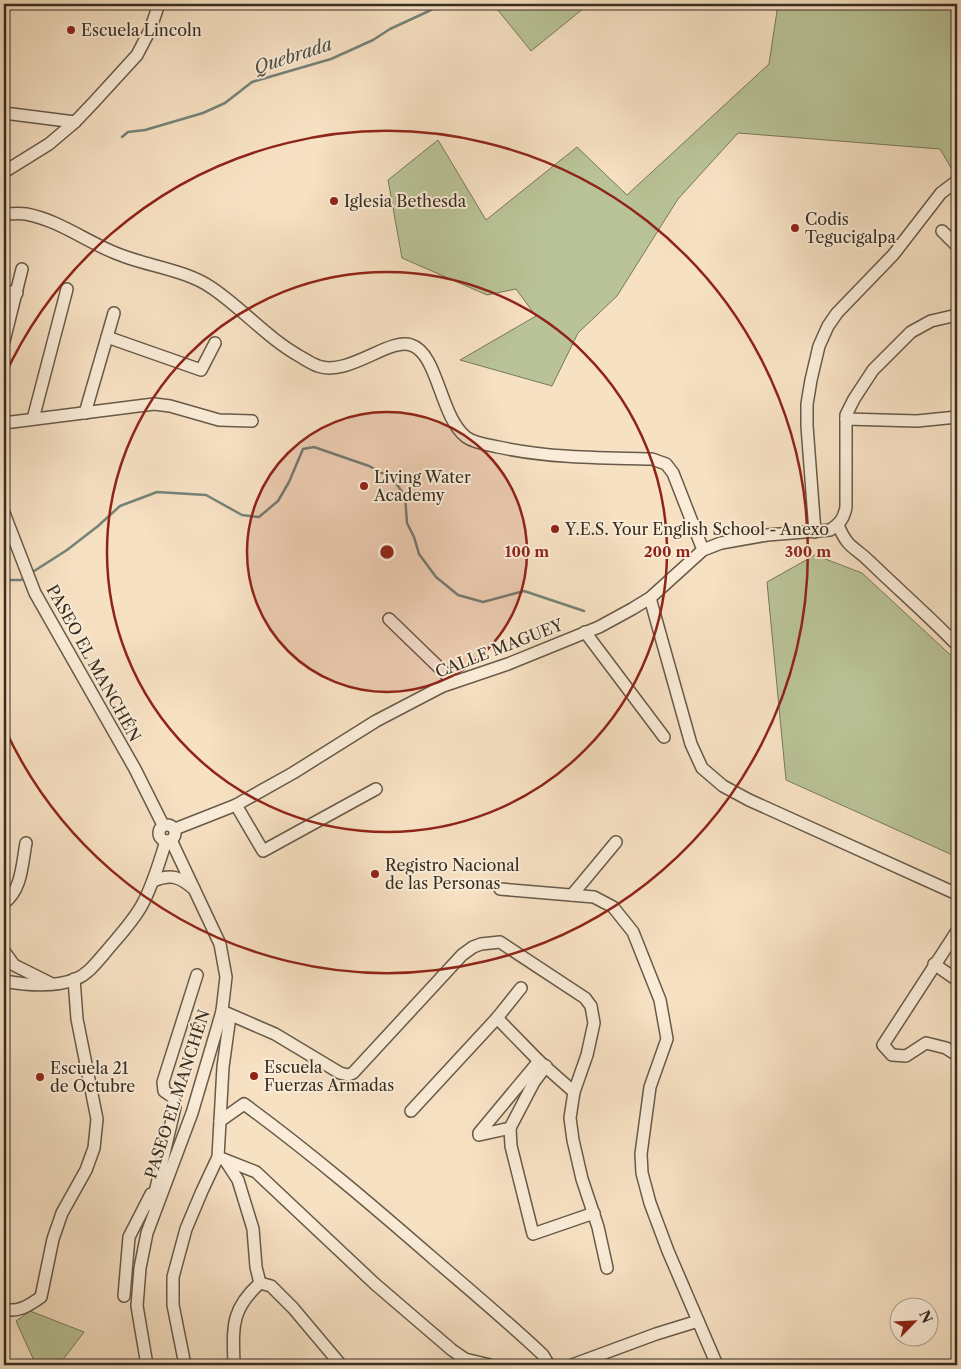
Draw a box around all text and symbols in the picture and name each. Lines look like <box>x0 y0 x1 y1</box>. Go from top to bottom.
place label: Escuela Lincoln <box>81 20 202 40</box>
marker: Escuela Lincoln <box>65 24 77 36</box>
water label: Quebrada <box>251 33 335 79</box>
place label: Iglesia Bethesda <box>344 191 467 211</box>
marker: Iglesia Bethesda <box>328 195 340 207</box>
place label: Codis Tegucigalpa <box>805 209 896 247</box>
marker: Codis Tegucigalpa <box>789 222 801 234</box>
place label: Living Water Academy <box>373 467 471 505</box>
marker: Living Water Academy <box>358 480 370 492</box>
place label: Y.E.S. Your English School - Anexo <box>564 519 829 539</box>
marker: Y.E.S. Your English School - Anexo <box>549 523 561 535</box>
text: 100 m <box>505 542 549 561</box>
text: 200 m <box>644 542 690 561</box>
text: 300 m <box>785 542 831 561</box>
centre of rings <box>378 543 396 561</box>
street label: PASEO EL MANCHÉN <box>42 581 146 745</box>
street label: CALLE MAGUEY <box>432 614 566 682</box>
place label: Registro Nacional de las Personas <box>385 855 520 893</box>
marker: Registro Nacional de las Personas <box>369 868 381 880</box>
street label: PASEO EL MANCHÉN <box>140 1007 214 1181</box>
place label: Escuela Fuerzas Armadas <box>264 1057 394 1095</box>
place label: Escuela 21 de Octubre <box>50 1058 135 1096</box>
marker: Escuela Fuerzas Armadas <box>248 1070 260 1082</box>
marker: Escuela 21 de Octubre <box>34 1071 46 1083</box>
north arrow <box>888 1296 938 1346</box>
text: N <box>915 1307 937 1326</box>

